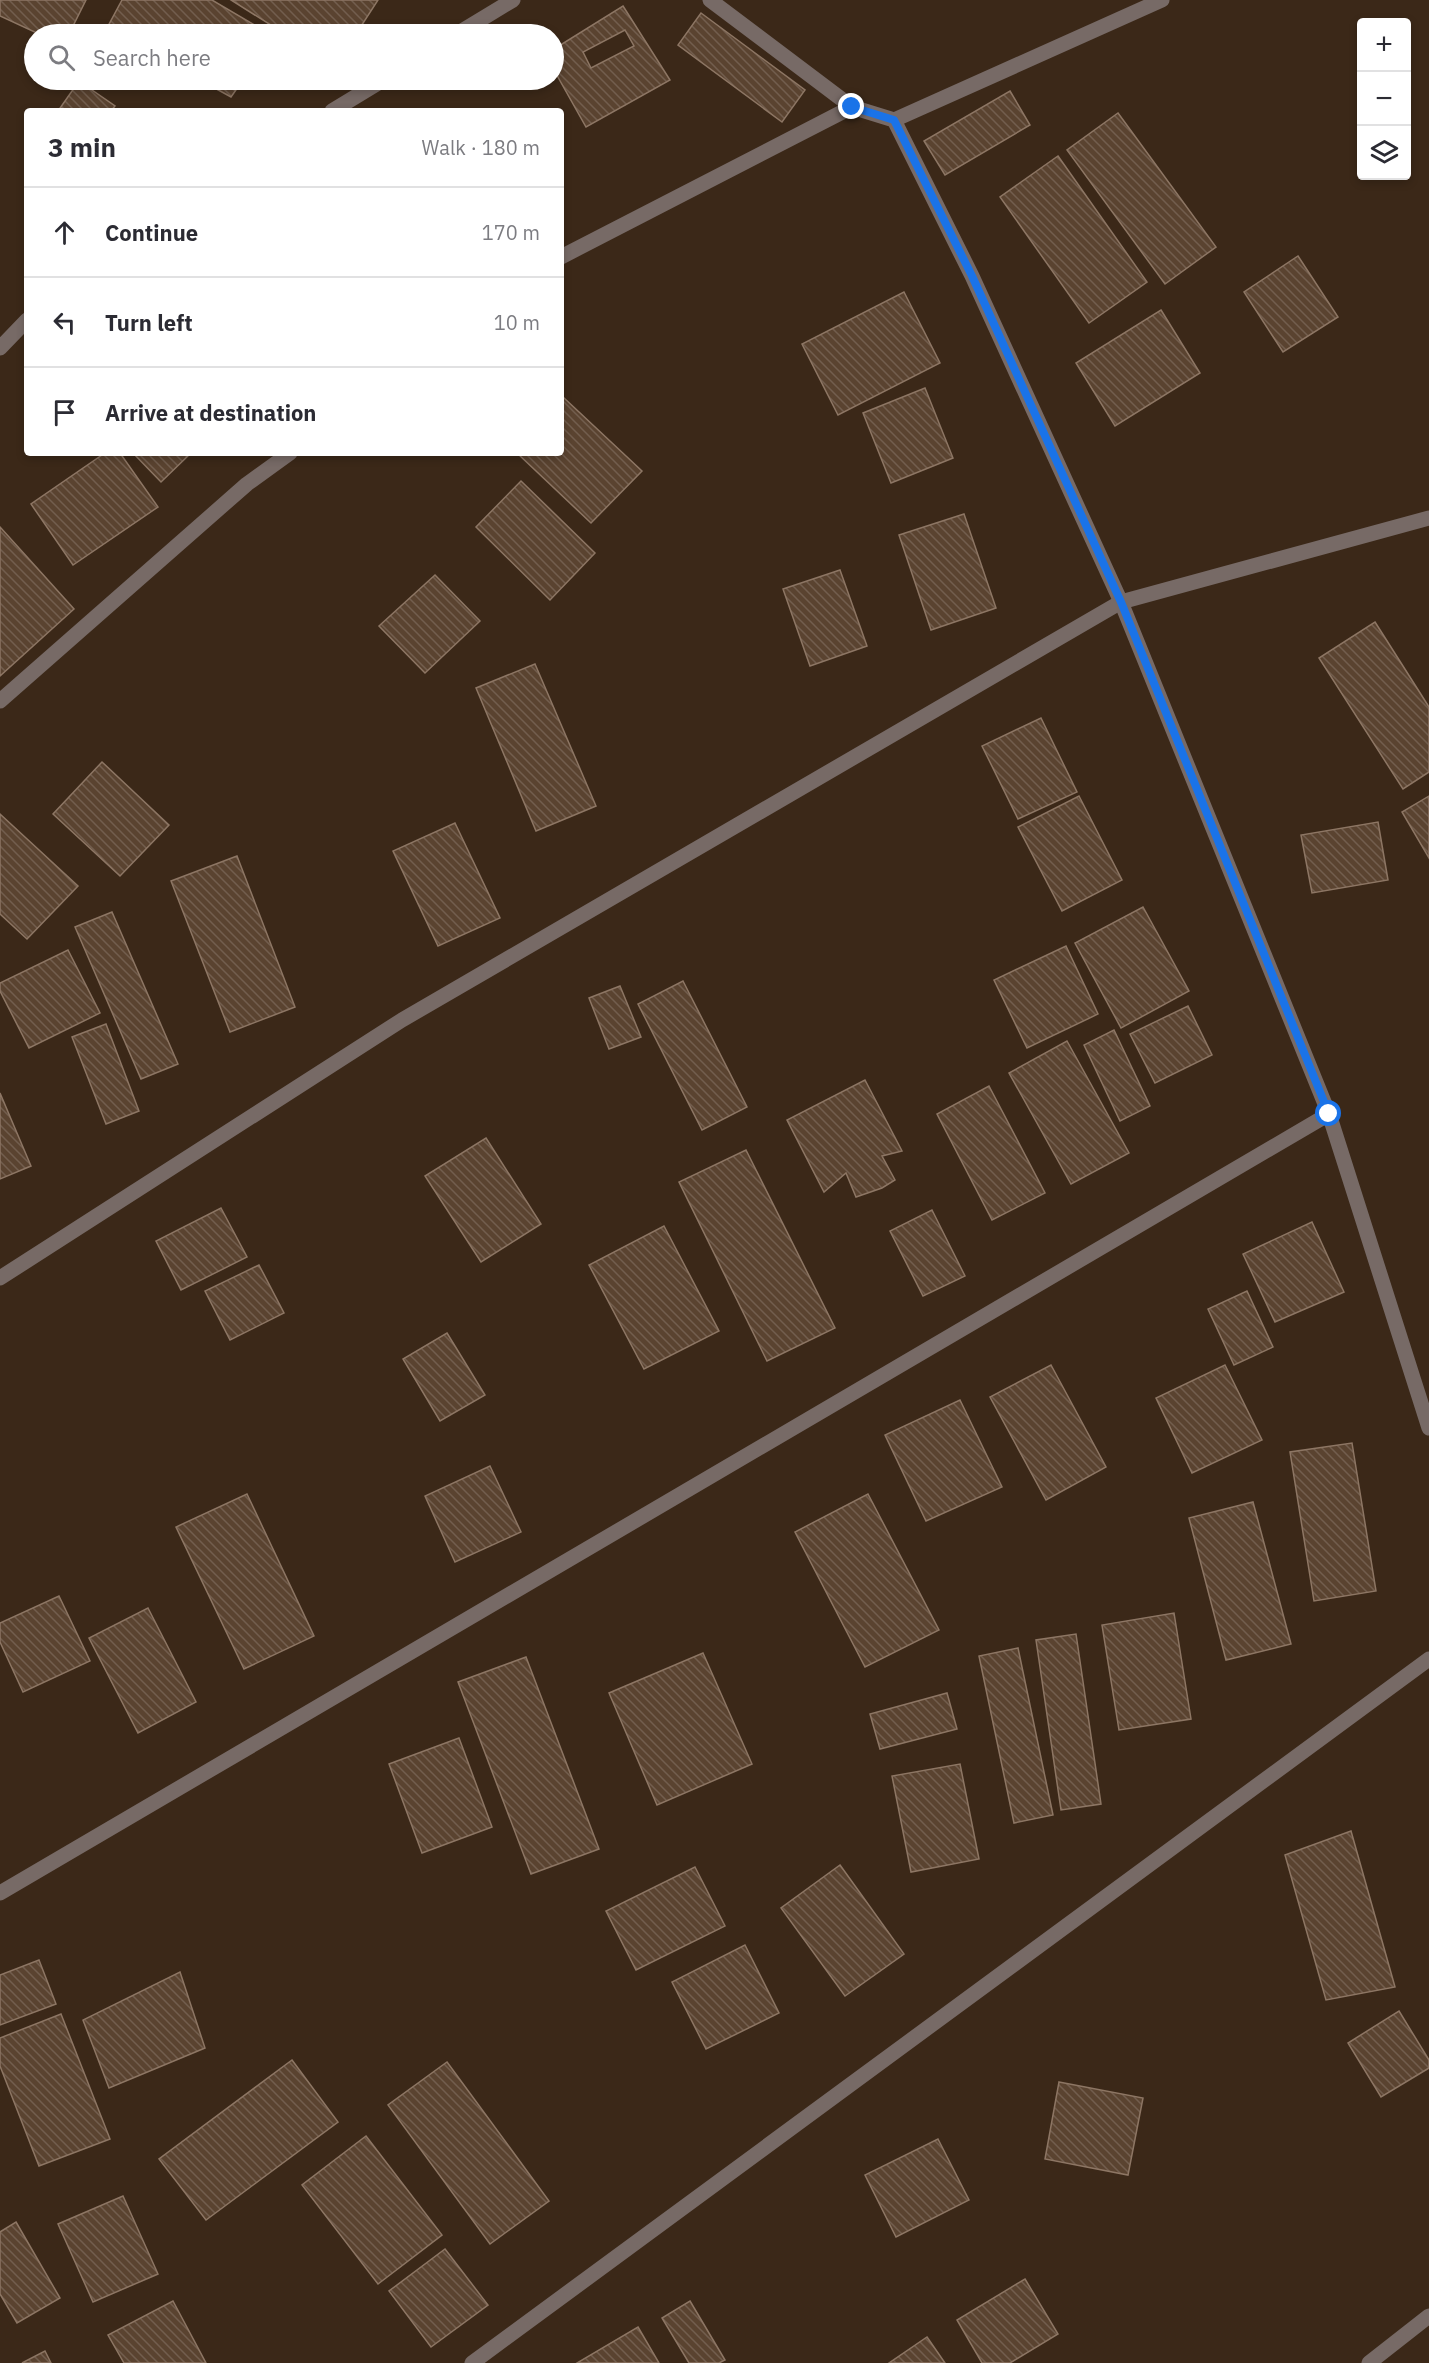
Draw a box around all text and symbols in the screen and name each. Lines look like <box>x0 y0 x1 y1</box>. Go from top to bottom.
map controls <box>1357 18 1411 180</box>
button: + <box>1357 18 1411 72</box>
search box <box>24 24 564 90</box>
icon: search <box>45 41 78 74</box>
text: Search here <box>93 43 211 72</box>
button: − <box>1357 72 1411 126</box>
route end <box>838 93 864 119</box>
button: layers <box>1357 126 1411 180</box>
text: 3 min <box>48 130 116 164</box>
text: Walk · 180 m <box>422 134 540 161</box>
icon: ahead <box>48 216 81 249</box>
text: Continue <box>105 218 198 247</box>
text: 170 m <box>482 219 540 246</box>
icon: left <box>48 306 81 339</box>
text: Turn left <box>105 308 193 337</box>
text: 10 m <box>494 309 540 336</box>
icon: arrive <box>48 396 81 429</box>
text: Arrive at destination <box>105 398 316 427</box>
route start <box>1315 1100 1341 1126</box>

